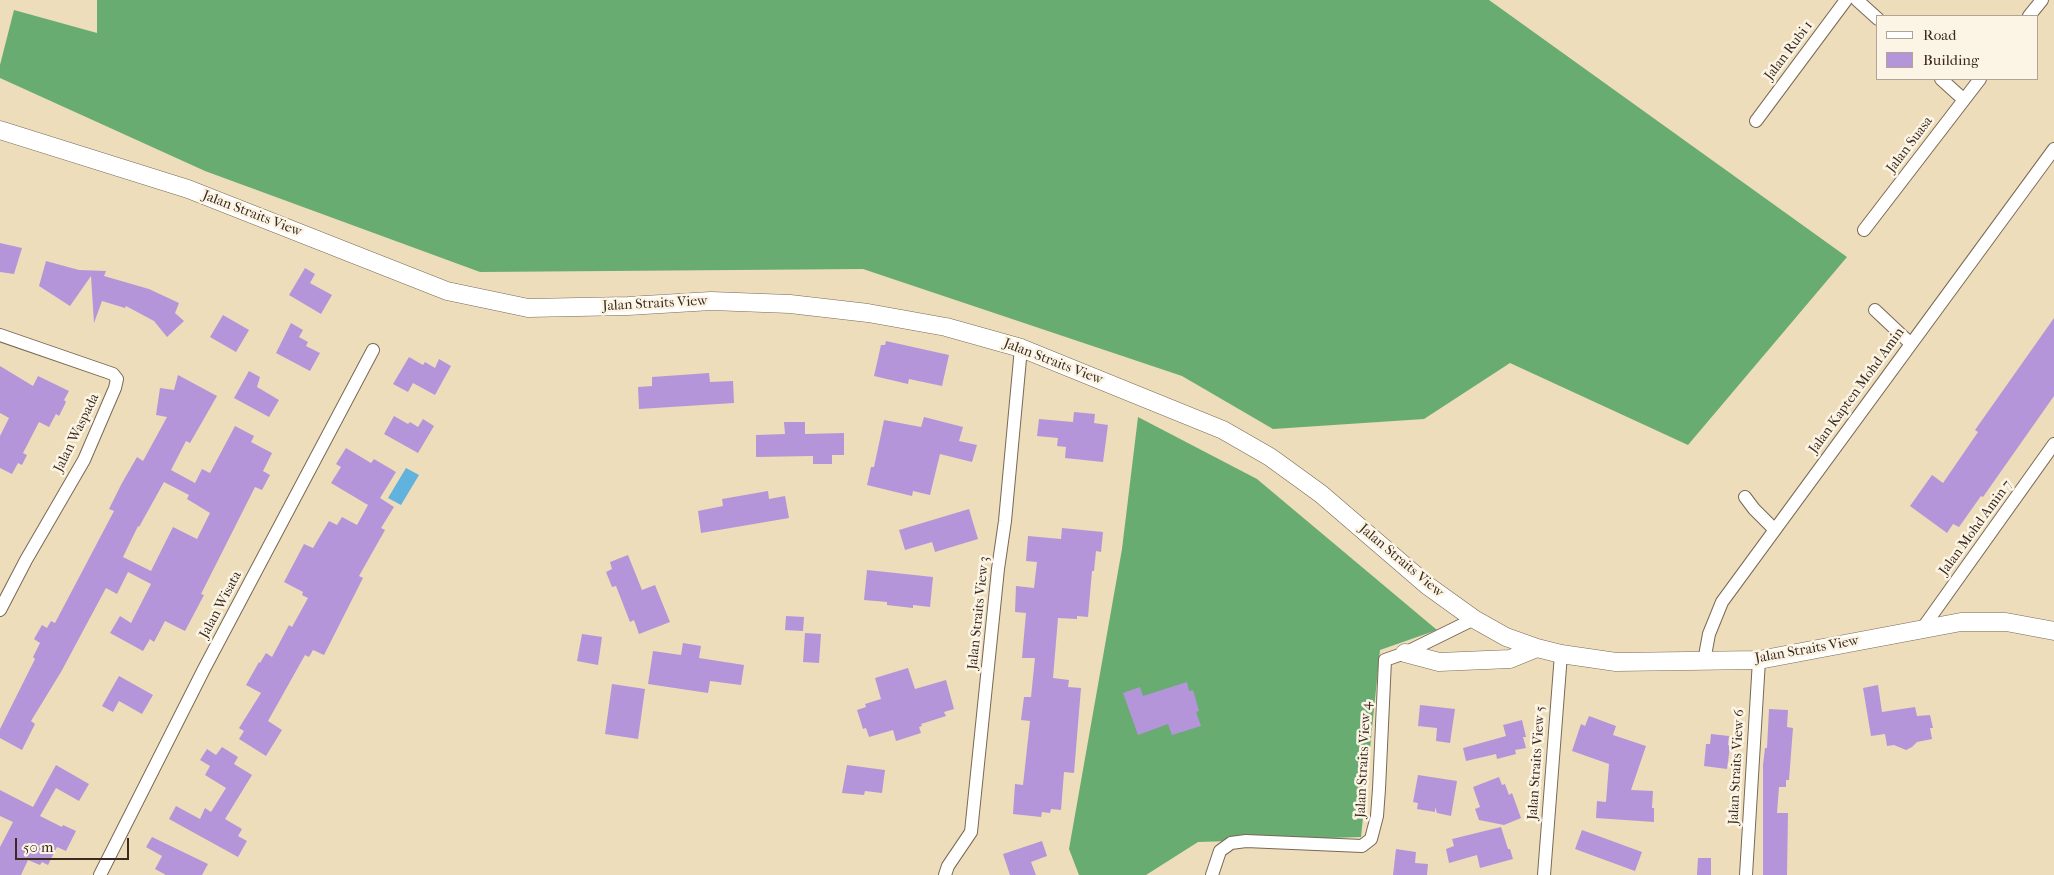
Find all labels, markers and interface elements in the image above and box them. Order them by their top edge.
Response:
legend [1876,15,2039,80]
street label: Jalan Rubi 1 [1761,18,1817,84]
text: Road [1923,26,1956,44]
text: Building [1923,51,1979,69]
street label: Jalan Suasa [1883,114,1937,176]
street label: Jalan Straits View [200,187,304,241]
street label: Jalan Straits View [602,293,708,315]
street label: Jalan Kapten Mohd Amin [1806,325,1908,457]
street label: Jalan Straits View [1001,335,1105,389]
street label: Jalan Waspada [51,391,103,475]
street label: Jalan Mohd Amin 7 [1936,477,2016,579]
street label: Jalan Straits View [1355,521,1447,601]
street label: Jalan Straits View 3 [965,555,993,671]
street label: Jalan Wisata [196,568,246,642]
street label: Jalan Straits View [1754,633,1860,667]
street label: Jalan Straits View 4 [1353,701,1375,819]
street label: Jalan Straits View 5 [1525,705,1549,821]
street label: Jalan Straits View 6 [1726,709,1748,825]
scale bar [18,828,131,860]
text: 50 m [23,838,53,856]

